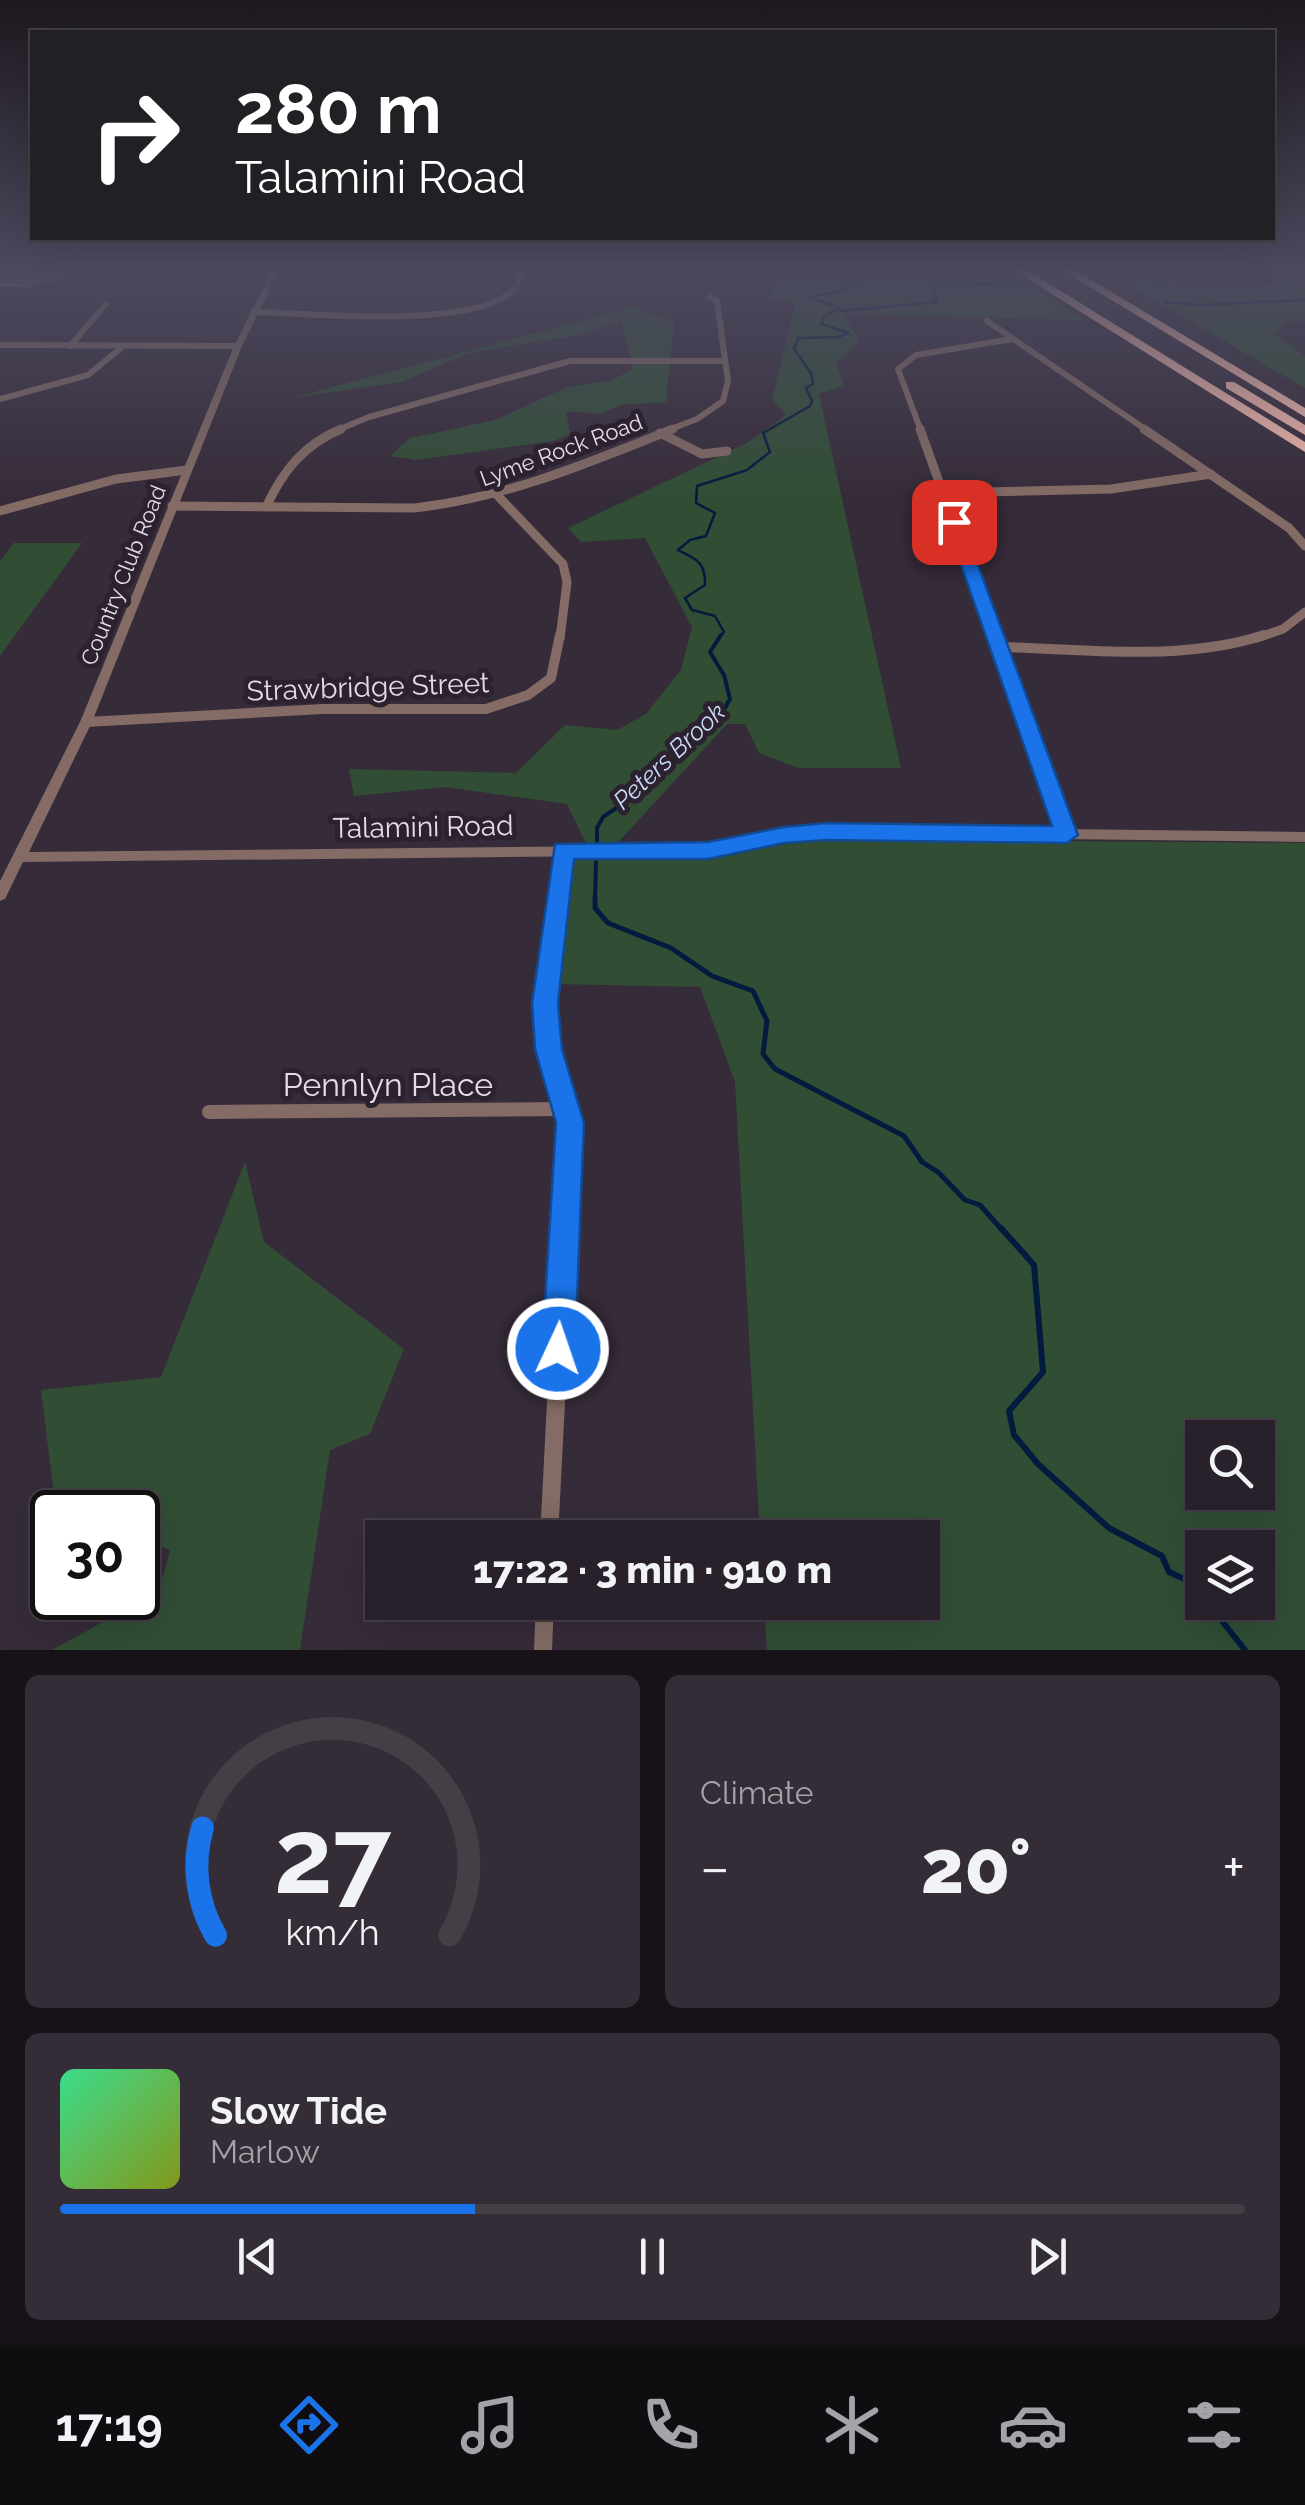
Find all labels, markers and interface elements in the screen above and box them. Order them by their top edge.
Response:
text: 280 m [235,67,442,149]
icon: right [70,70,200,200]
text: Talamini Road [235,151,526,204]
street label: Lyme Rock Road [476,409,646,491]
pin [912,480,997,565]
street label: Country Club Road [75,481,171,669]
icon: arrive [927,495,982,550]
street label: Strawbridge Street [246,666,490,708]
water label: Peters Brook [607,697,731,815]
street label: Talamini Road [332,809,514,845]
street label: Pennlyn Place [283,1066,493,1103]
position arrow [506,1297,610,1401]
map controls [1185,1420,1275,1620]
button: search [1185,1420,1275,1510]
speed limit sign: 30 [30,1490,160,1620]
button: layers [1185,1530,1275,1620]
text: 17:22 · 3 min · 910 m [473,1547,832,1592]
text: Climate [700,1774,814,1811]
text: 27 [274,1795,392,1917]
text: 20° [921,1822,1031,1911]
text: − [700,1835,730,1900]
text: + [1222,1835,1245,1900]
text: km/h [285,1911,380,1953]
text: Slow Tide [210,2088,387,2133]
text: Marlow [210,2133,320,2170]
icon: previous [230,2229,285,2284]
icon: pause [625,2229,680,2284]
icon: next [1020,2229,1075,2284]
icon: directions [274,2390,344,2460]
icon: music [455,2390,525,2460]
icon: phone [636,2390,706,2460]
icon: climate [817,2390,887,2460]
icon: car [998,2390,1068,2460]
icon: filters [1179,2390,1249,2460]
text: 17:19 [56,2399,163,2452]

